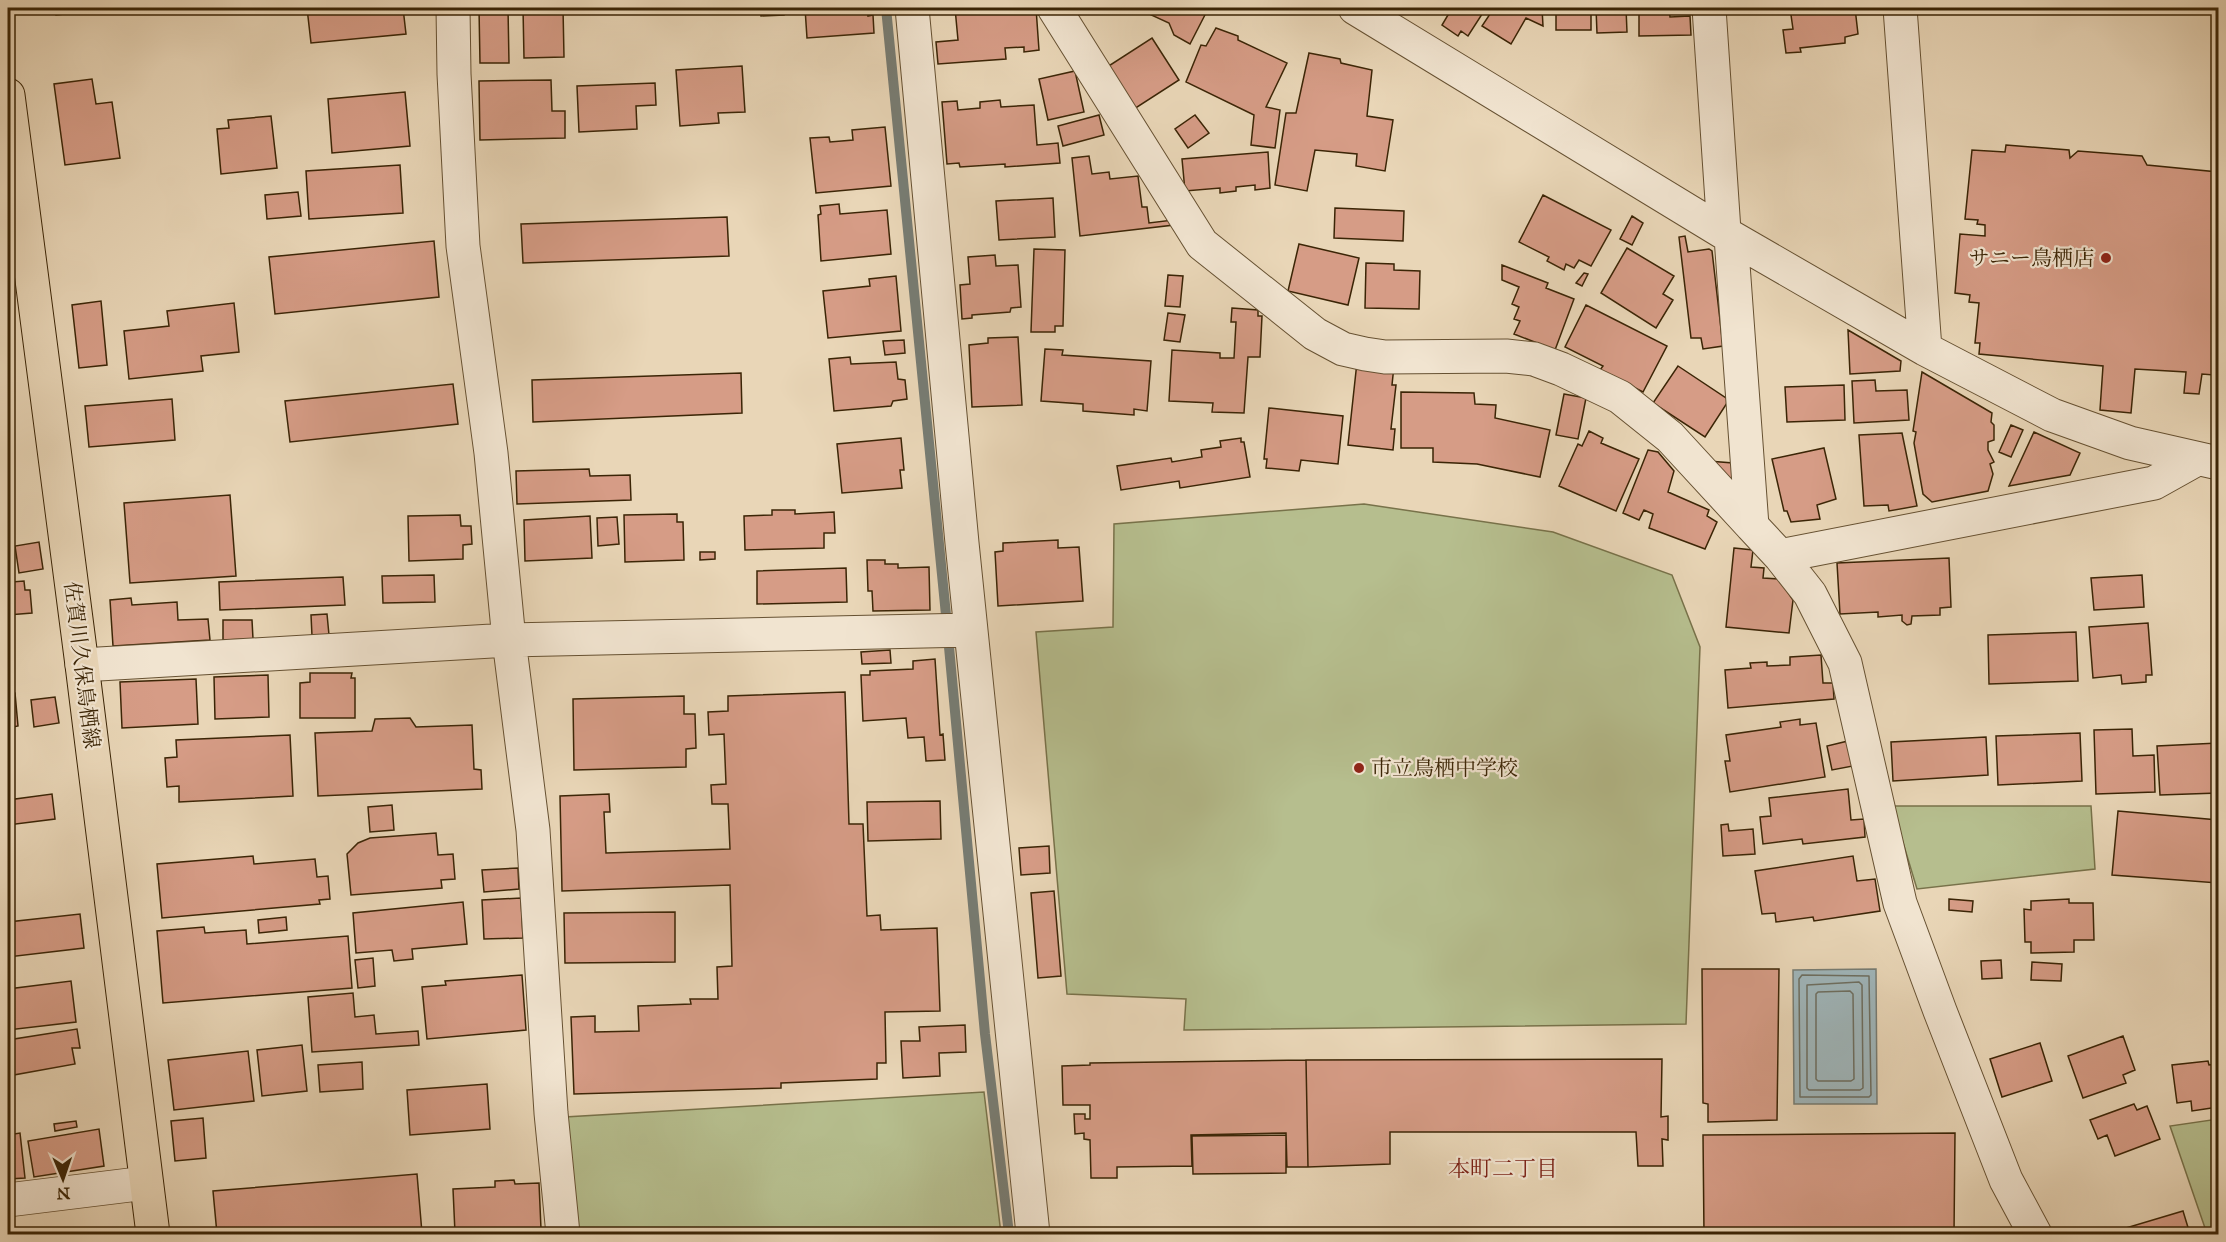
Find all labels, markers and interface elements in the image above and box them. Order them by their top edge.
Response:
place label: サニー鳥栖店 [1969,245,2094,271]
marker: サニー鳥栖店 [2099,251,2113,265]
street label: 佐賀川久保鳥栖線 [59,580,105,750]
place label: 市立鳥栖中学校 [1371,755,1518,781]
marker: 市立鳥栖中学校 [1352,761,1366,775]
north arrow [33,1149,93,1209]
district label: 本町二丁目 [1448,1155,1558,1182]
text: N [56,1184,71,1203]

